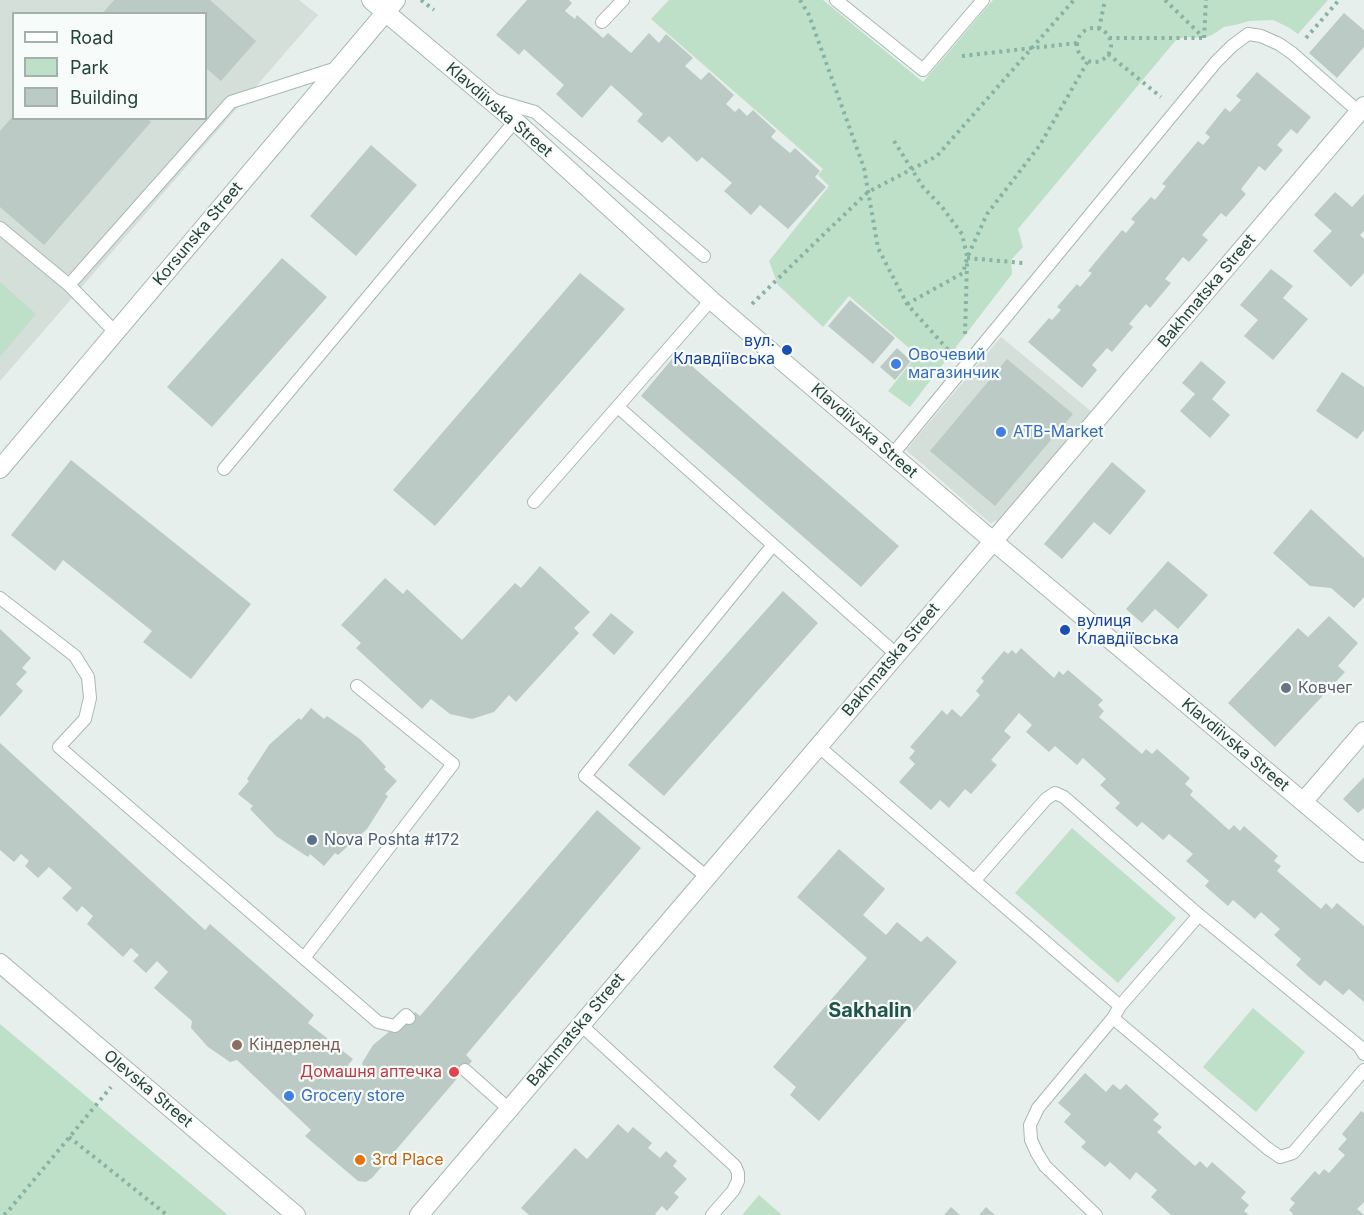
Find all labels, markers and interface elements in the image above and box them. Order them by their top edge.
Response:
legend [12,12,207,120]
text: Road [70,27,113,48]
text: Park [70,57,109,78]
street label: Klavdiivska Street [442,59,556,161]
text: Building [70,87,138,108]
street label: Korsunska Street [149,178,247,290]
street label: Bakhmatska Street [1154,231,1260,351]
place label: вул. Клавдіївська [673,331,775,369]
marker: вул. Клавдіївська [780,343,794,357]
place label: Овочевий магазинчик [908,345,999,383]
marker: Овочевий магазинчик [889,357,903,371]
street label: Klavdiivska Street [807,380,921,482]
place label: ATB-Market [1013,422,1104,442]
marker: ATB-Market [994,425,1008,439]
street label: Bakhmatska Street [838,600,944,720]
place label: вулиця Клавдіївська [1077,611,1179,649]
marker: вулиця Клавдіївська [1058,623,1072,637]
place label: Ковчег [1298,678,1352,698]
marker: Ковчег [1279,681,1293,695]
street label: Klavdiivska Street [1177,694,1293,796]
place label: Nova Poshta #172 [324,830,460,850]
marker: Nova Poshta #172 [305,833,319,847]
street label: Bakhmatska Street [523,970,629,1090]
district label: Sakhalin [828,999,912,1023]
place label: Кіндерленд [249,1035,341,1055]
marker: Кіндерленд [230,1038,244,1052]
street label: Olevska Street [100,1046,196,1132]
place label: Домашня аптечка [300,1062,442,1082]
marker: Домашня аптечка [447,1065,461,1079]
place label: Grocery store [301,1086,405,1106]
marker: Grocery store [282,1089,296,1103]
place label: 3rd Place [372,1150,443,1170]
marker: 3rd Place [353,1153,367,1167]

